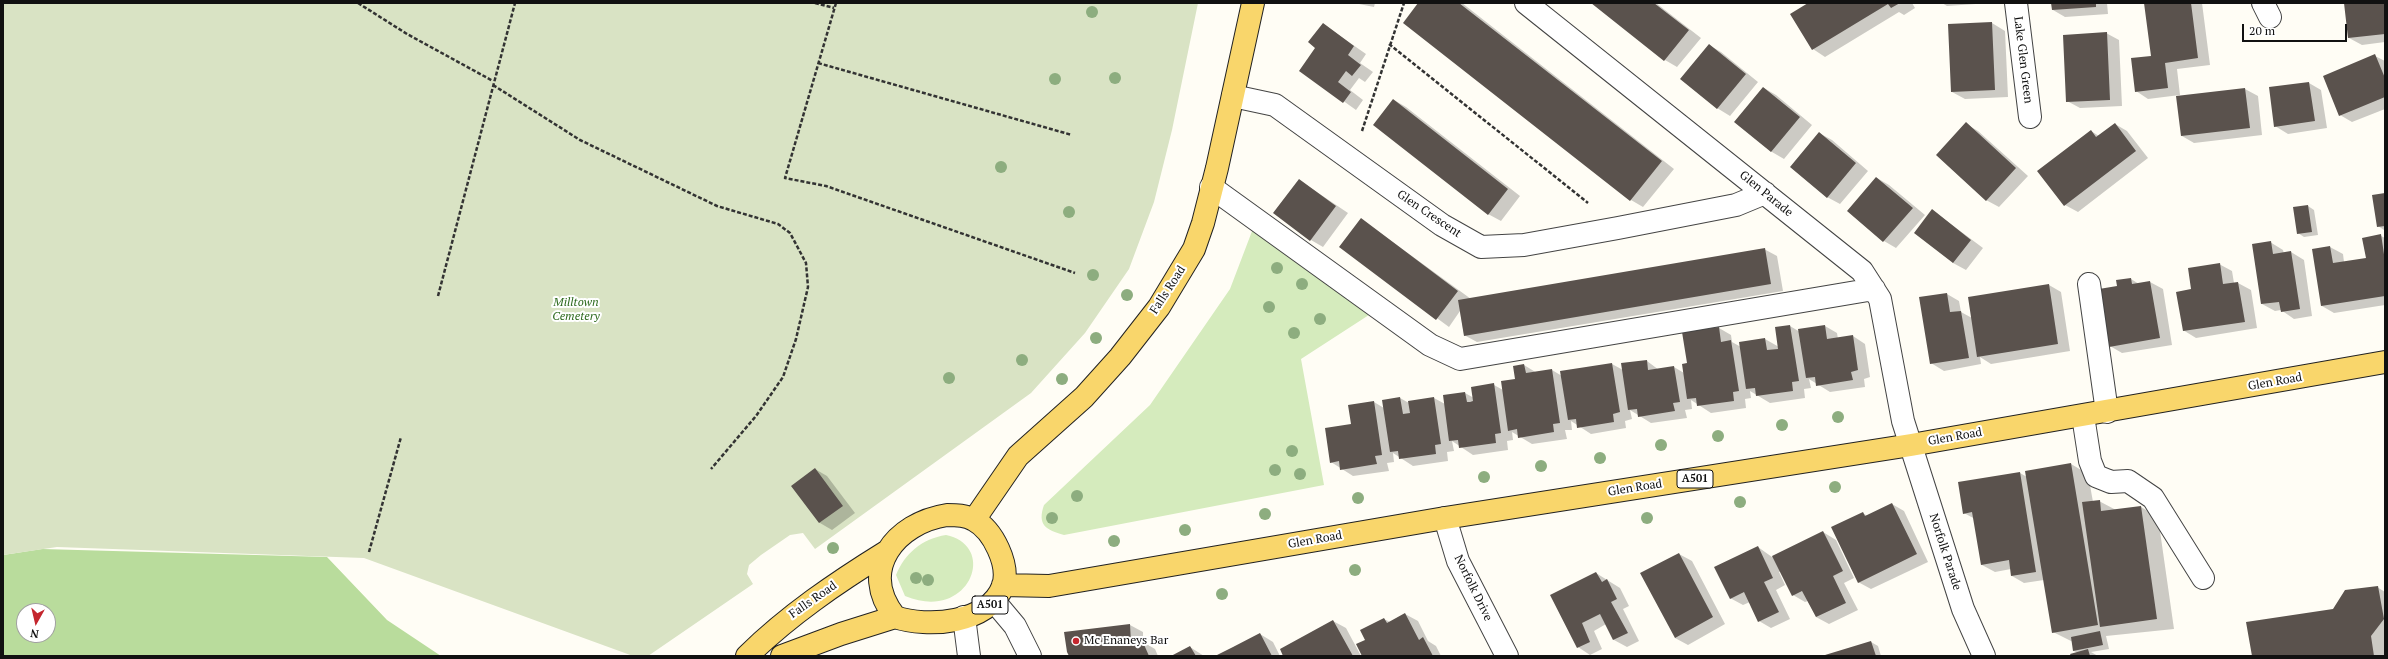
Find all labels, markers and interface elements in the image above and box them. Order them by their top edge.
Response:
street label: Lake Glen Green [2011,16,2035,104]
scale bar [2244,16,2349,42]
text: 20 m [2249,23,2275,38]
street label: Glen Parade [1736,168,1796,220]
street label: Glen Crescent [1394,187,1464,241]
street label: Falls Road [1147,263,1189,317]
park label: Milltown Cemetery [552,296,600,324]
street label: Glen Road [2247,370,2303,394]
street label: Glen Road [1927,425,1983,449]
road number: A501 [1677,470,1713,488]
street label: Glen Road [1607,477,1663,499]
street label: Norfolk Parade [1926,512,1964,592]
street label: Glen Road [1287,528,1343,552]
street label: Norfolk Drive [1451,553,1495,623]
street label: Falls Road [786,578,840,622]
road number: A501 [972,596,1008,614]
north arrow [16,603,56,643]
text: N [29,626,40,641]
place label: Mc Enaneys Bar [1084,634,1168,648]
marker: Mc Enaneys Bar [1071,636,1081,646]

